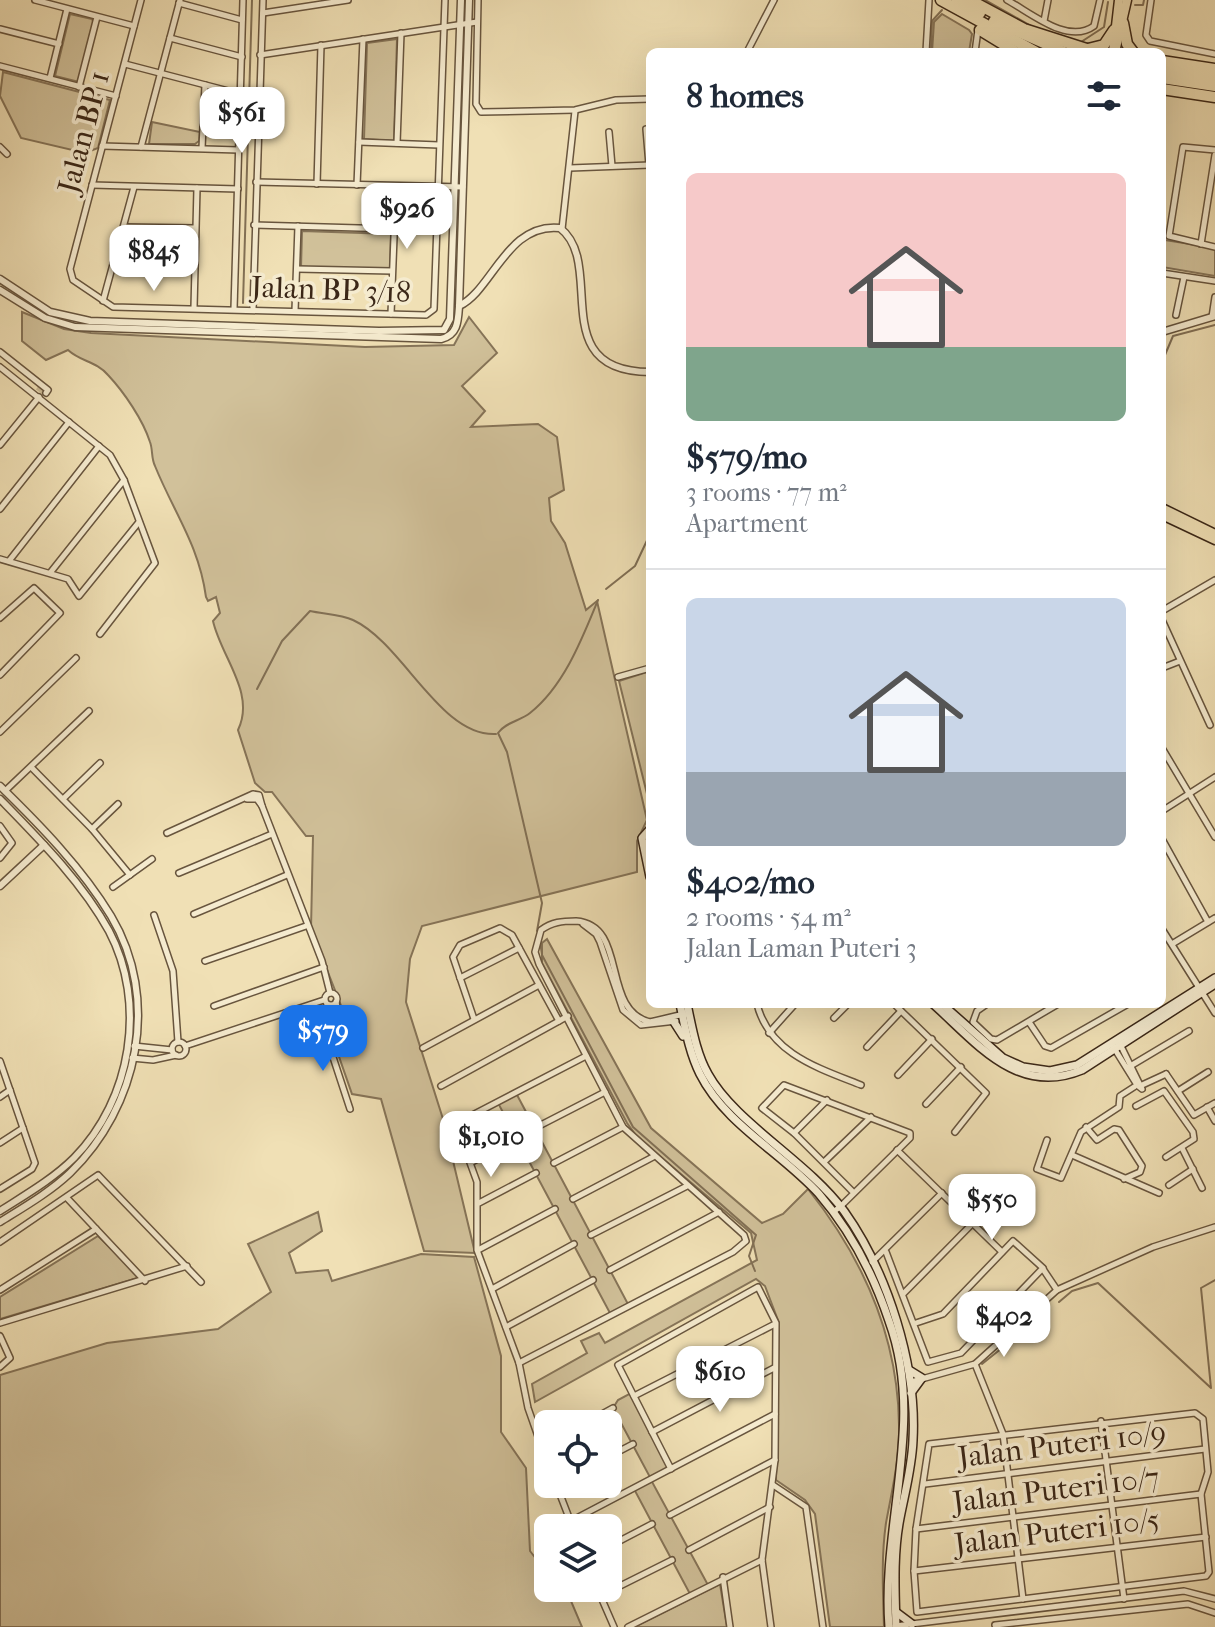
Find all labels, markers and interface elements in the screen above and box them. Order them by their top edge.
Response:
street label: Jalan BP 1 [50,67,117,199]
icon: filters [1082,74,1126,118]
text: 8 homes [686,76,804,116]
pin: $561 [195,87,289,155]
text: $561 [218,97,266,128]
pin: $926 [360,183,454,251]
text: $926 [379,193,435,224]
pin: $845 [107,225,201,293]
icon: home [834,225,978,369]
text: $845 [127,235,181,266]
street label: Jalan BP 3/18 [249,270,411,310]
text: $579/mo [686,437,807,477]
text: 3 rooms · 77 m² [686,477,847,508]
text: Apartment [686,508,808,539]
icon: home [834,650,978,794]
text: $402/mo [686,862,815,902]
text: 2 rooms · 54 m² [686,902,851,933]
text: Jalan Laman Puteri 3 [686,933,917,964]
pin: $579 [276,1005,370,1073]
text: $579 [297,1015,349,1046]
pin: $1,010 [426,1111,556,1179]
text: $1,010 [458,1121,524,1152]
pin: $550 [945,1174,1039,1242]
text: $550 [967,1184,1017,1215]
pin: $402 [957,1291,1051,1359]
text: $402 [975,1301,1033,1332]
pin: $610 [673,1346,767,1414]
text: $610 [694,1356,746,1387]
map controls [534,1410,622,1602]
button: locate [534,1410,622,1498]
street label: Jalan Puteri 10/9 [954,1415,1168,1475]
street label: Jalan Puteri 10/7 [949,1460,1161,1520]
street label: Jalan Puteri 10/5 [950,1502,1162,1562]
button: layers [534,1514,622,1602]

